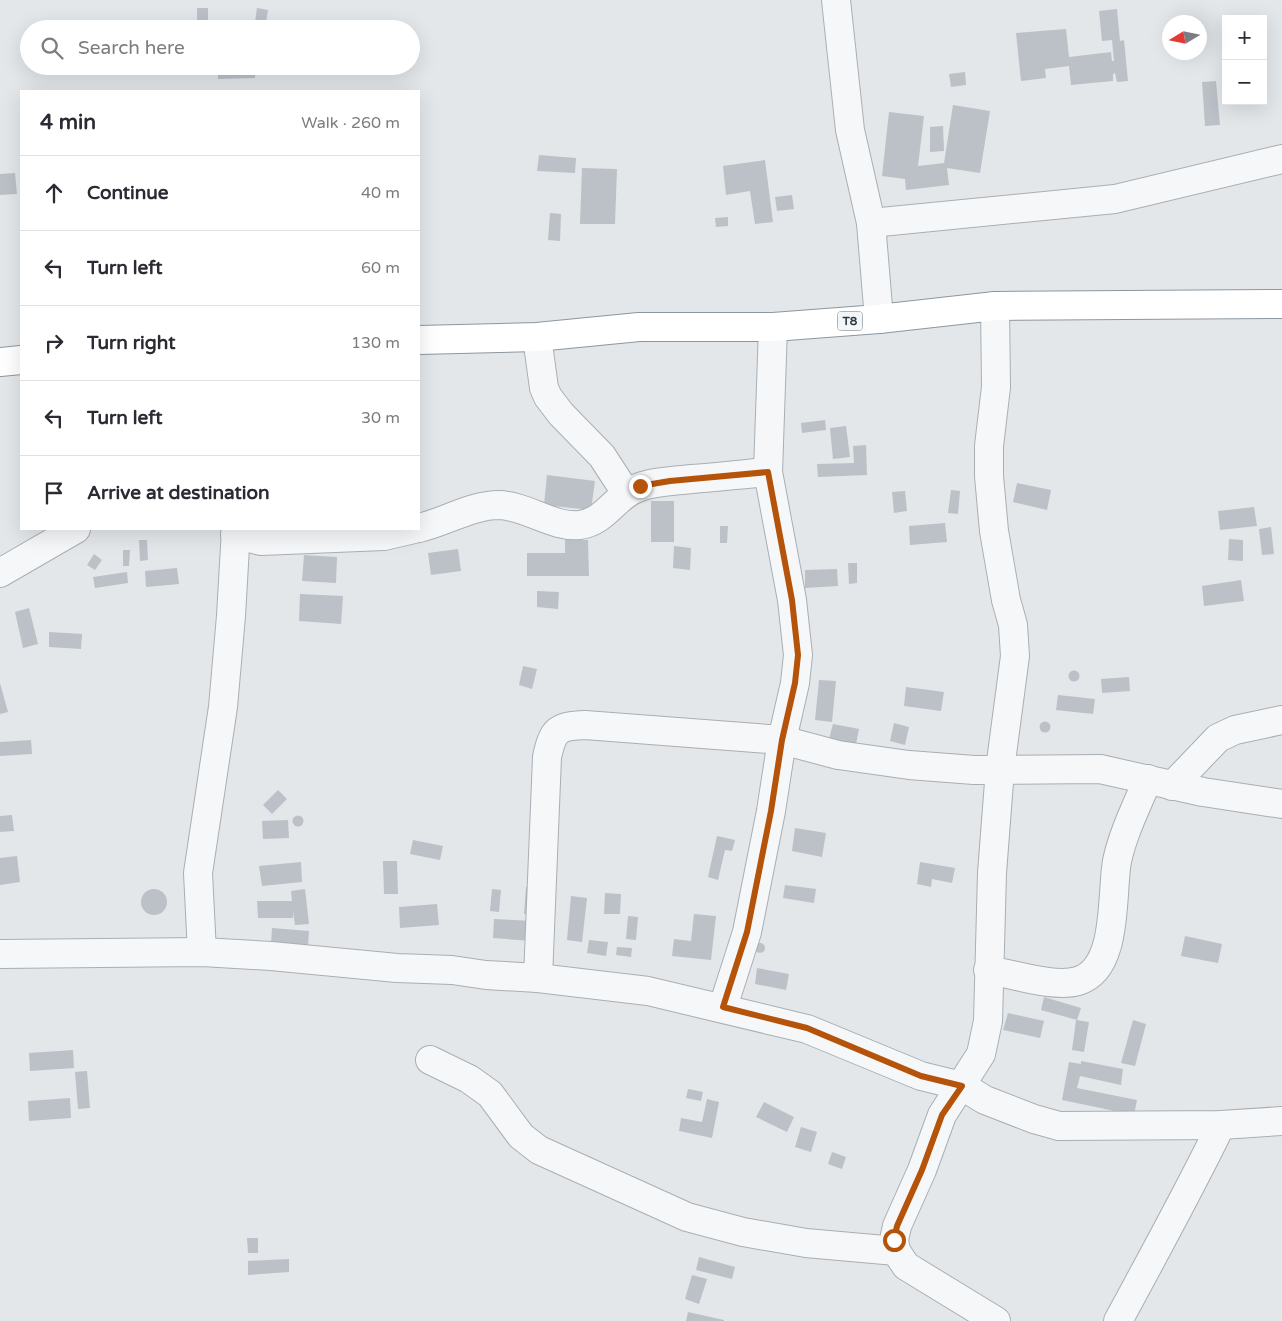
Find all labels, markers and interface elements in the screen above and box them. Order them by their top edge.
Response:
north arrow [1162,15,1207,60]
map controls [1222,15,1267,105]
button: + [1222,15,1267,60]
search box [20,20,420,75]
icon: search [38,34,66,62]
text: Search here [78,37,185,59]
button: − [1222,60,1267,105]
text: 4 min [40,110,96,135]
text: Walk · 260 m [301,113,400,133]
icon: ahead [40,179,68,207]
text: Continue [87,182,169,204]
text: 40 m [361,183,400,203]
icon: left [40,254,68,282]
text: Turn left [87,257,163,279]
text: 60 m [361,258,400,278]
road number: T8 [838,312,862,331]
icon: right [40,329,68,357]
text: Turn right [87,332,175,354]
text: 130 m [351,333,400,353]
icon: left [40,404,68,432]
text: Turn left [87,407,163,429]
text: 30 m [361,408,400,428]
route end [629,475,652,498]
icon: arrive [40,479,68,507]
text: Arrive at destination [87,482,270,504]
route start [883,1229,906,1252]

